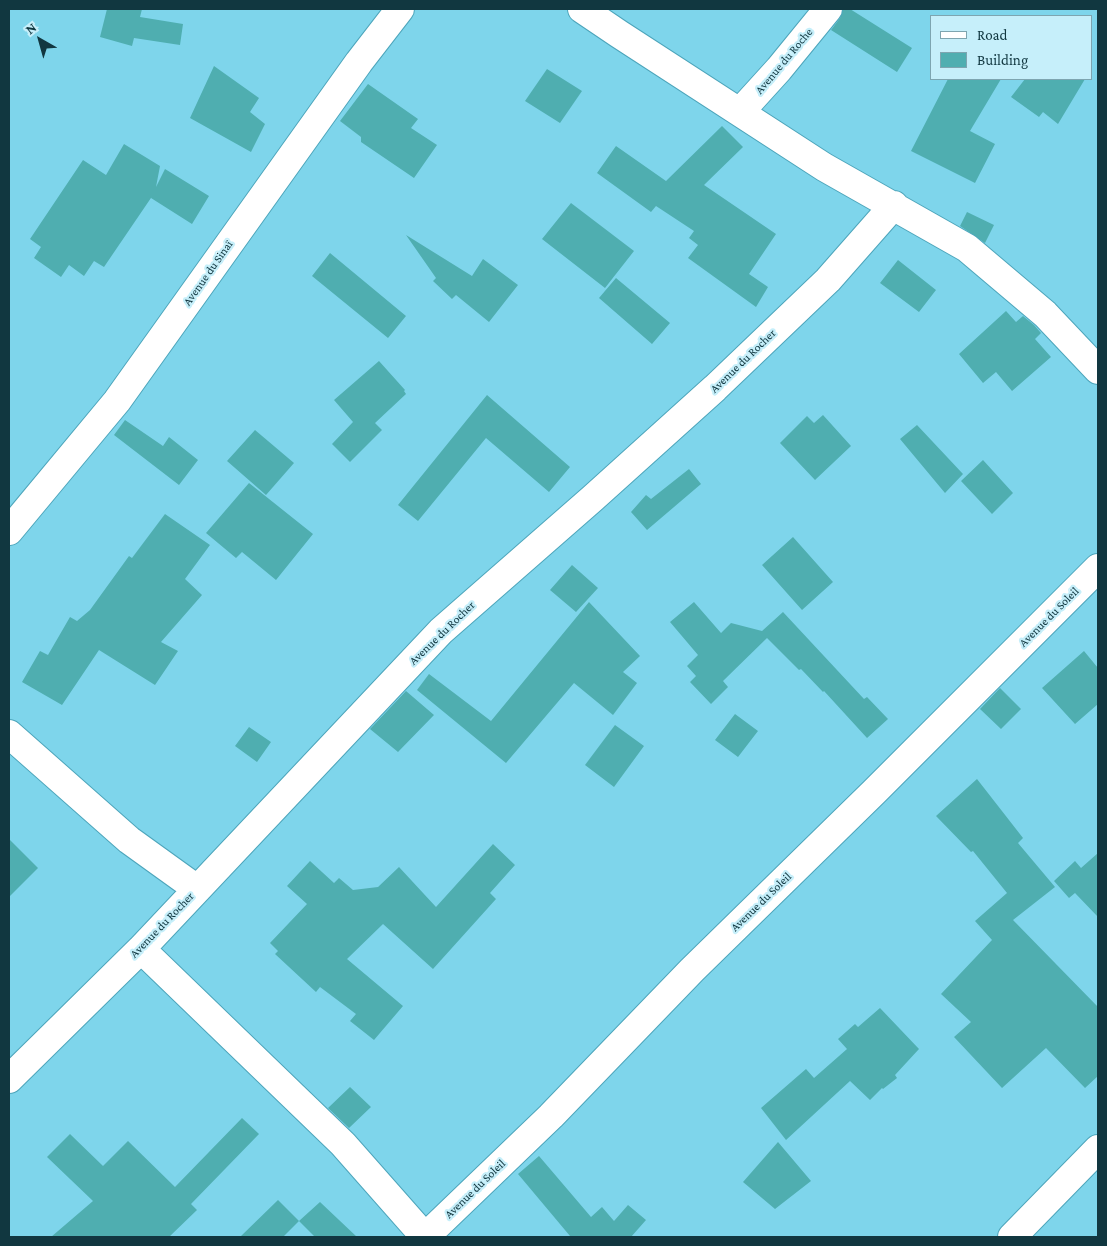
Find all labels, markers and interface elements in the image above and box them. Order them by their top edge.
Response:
north arrow [15,15,65,65]
legend [930,15,1092,80]
text: N [22,19,39,37]
street label: Avenue du Roche [752,25,816,97]
text: Road [977,27,1007,43]
text: Building [977,52,1028,68]
street label: Avenue du Sinaï [180,238,236,308]
street label: Avenue du Rocher [707,326,779,396]
street label: Avenue du Soleil [1016,584,1082,650]
street label: Avenue du Rocher [406,598,478,668]
street label: Avenue du Soleil [728,869,794,935]
street label: Avenue du Rocher [127,889,197,961]
street label: Avenue du Soleil [442,1156,508,1222]

